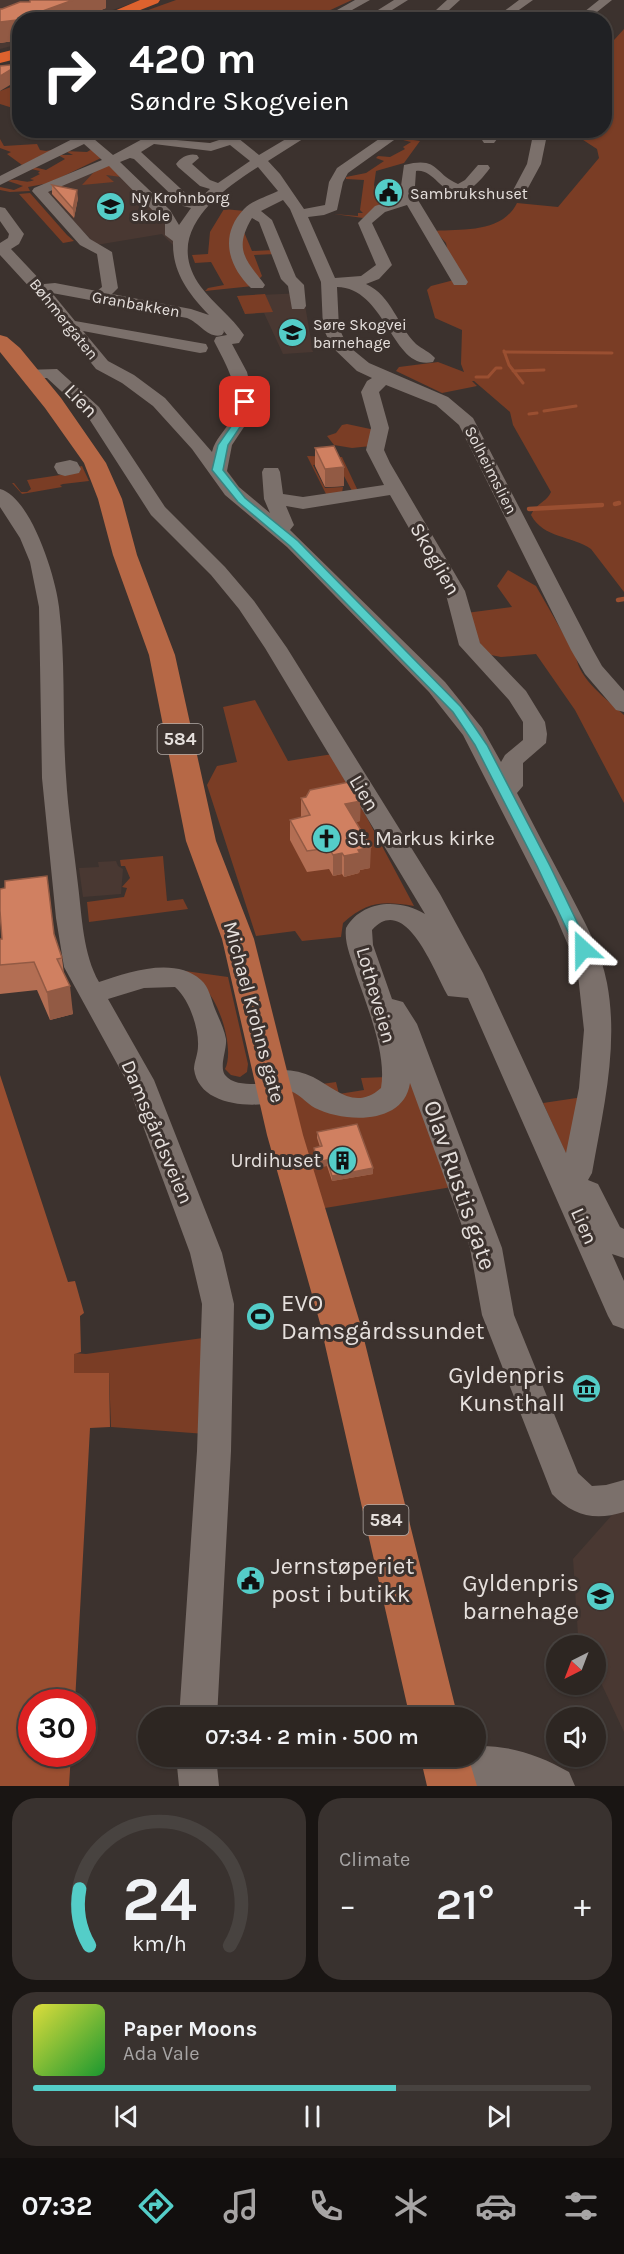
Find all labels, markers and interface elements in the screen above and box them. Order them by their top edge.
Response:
text: 420 m [129,34,256,84]
icon: right [30,36,108,114]
text: Søndre Skogveien [129,85,350,117]
public building icon: Sambrukshuset [373,177,405,209]
place label: Sambrukshuset [410,184,528,203]
place label: Ny Krohnborg skole [131,188,230,225]
school or university icon: Ny Krohnborg skole [94,190,126,222]
street label: Bøhmergaten [26,275,102,363]
street label: Granbakken [91,287,181,321]
place label: Søre Skogvei barnehage [313,315,407,352]
school or university icon: Søre Skogvei barnehage [276,317,308,349]
pin [219,376,270,427]
street label: Lien [60,379,102,423]
icon: arrive [228,385,261,418]
street label: Solheimslien [461,423,521,517]
street label: Skoglien [405,519,465,599]
road number: 584 [158,724,202,754]
street label: Lien [344,771,384,815]
church icon: St. Markus kirke [310,822,342,854]
place label: St. Markus kirke [347,827,495,850]
position arrow [551,917,615,981]
street label: Michael Krohns gate [219,919,289,1105]
street label: Lotheveien [351,944,401,1046]
street label: Damsgårdsveien [116,1057,198,1207]
street label: Olav Rustis gate [418,1096,502,1274]
building icon: Urdihuset [326,1144,358,1176]
place label: Urdihuset [230,1149,321,1172]
street label: Lien [566,1204,602,1248]
place label: EVO Damsgårdssundet [281,1289,485,1345]
sports icon: EVO Damsgårdssundet [244,1301,276,1333]
place label: Gyldenpris Kunsthall [448,1361,565,1417]
museum icon: Gyldenpris Kunsthall [570,1373,602,1405]
road number: 584 [364,1505,408,1535]
place label: Jernstøperiet post i butikk [271,1552,414,1608]
public building icon: Jernstøperiet post i butikk [234,1564,266,1596]
place label: Gyldenpris barnehage [462,1569,579,1625]
school or university icon: Gyldenpris barnehage [584,1581,616,1613]
north arrow [546,1635,606,1695]
map controls [546,1635,606,1767]
speed limit sign: 30 [18,1689,96,1767]
button: sound [546,1707,606,1767]
text: 07:34 · 2 min · 500 m [205,1724,419,1750]
text: Climate [339,1848,410,1871]
text: 24 [122,1863,196,1936]
text: 21° [435,1878,495,1930]
text: − [339,1886,356,1924]
text: + [574,1886,591,1924]
text: km/h [132,1931,186,1956]
text: Paper Moons [123,2016,257,2042]
text: Ada Vale [123,2042,200,2065]
icon: previous [110,2100,143,2133]
icon: pause [296,2100,329,2133]
icon: next [482,2100,515,2133]
icon: directions [135,2185,177,2227]
icon: music [220,2185,262,2227]
icon: phone [305,2185,347,2227]
icon: climate [390,2185,432,2227]
icon: car [475,2185,517,2227]
icon: filters [560,2185,602,2227]
text: 07:32 [22,2190,92,2222]

